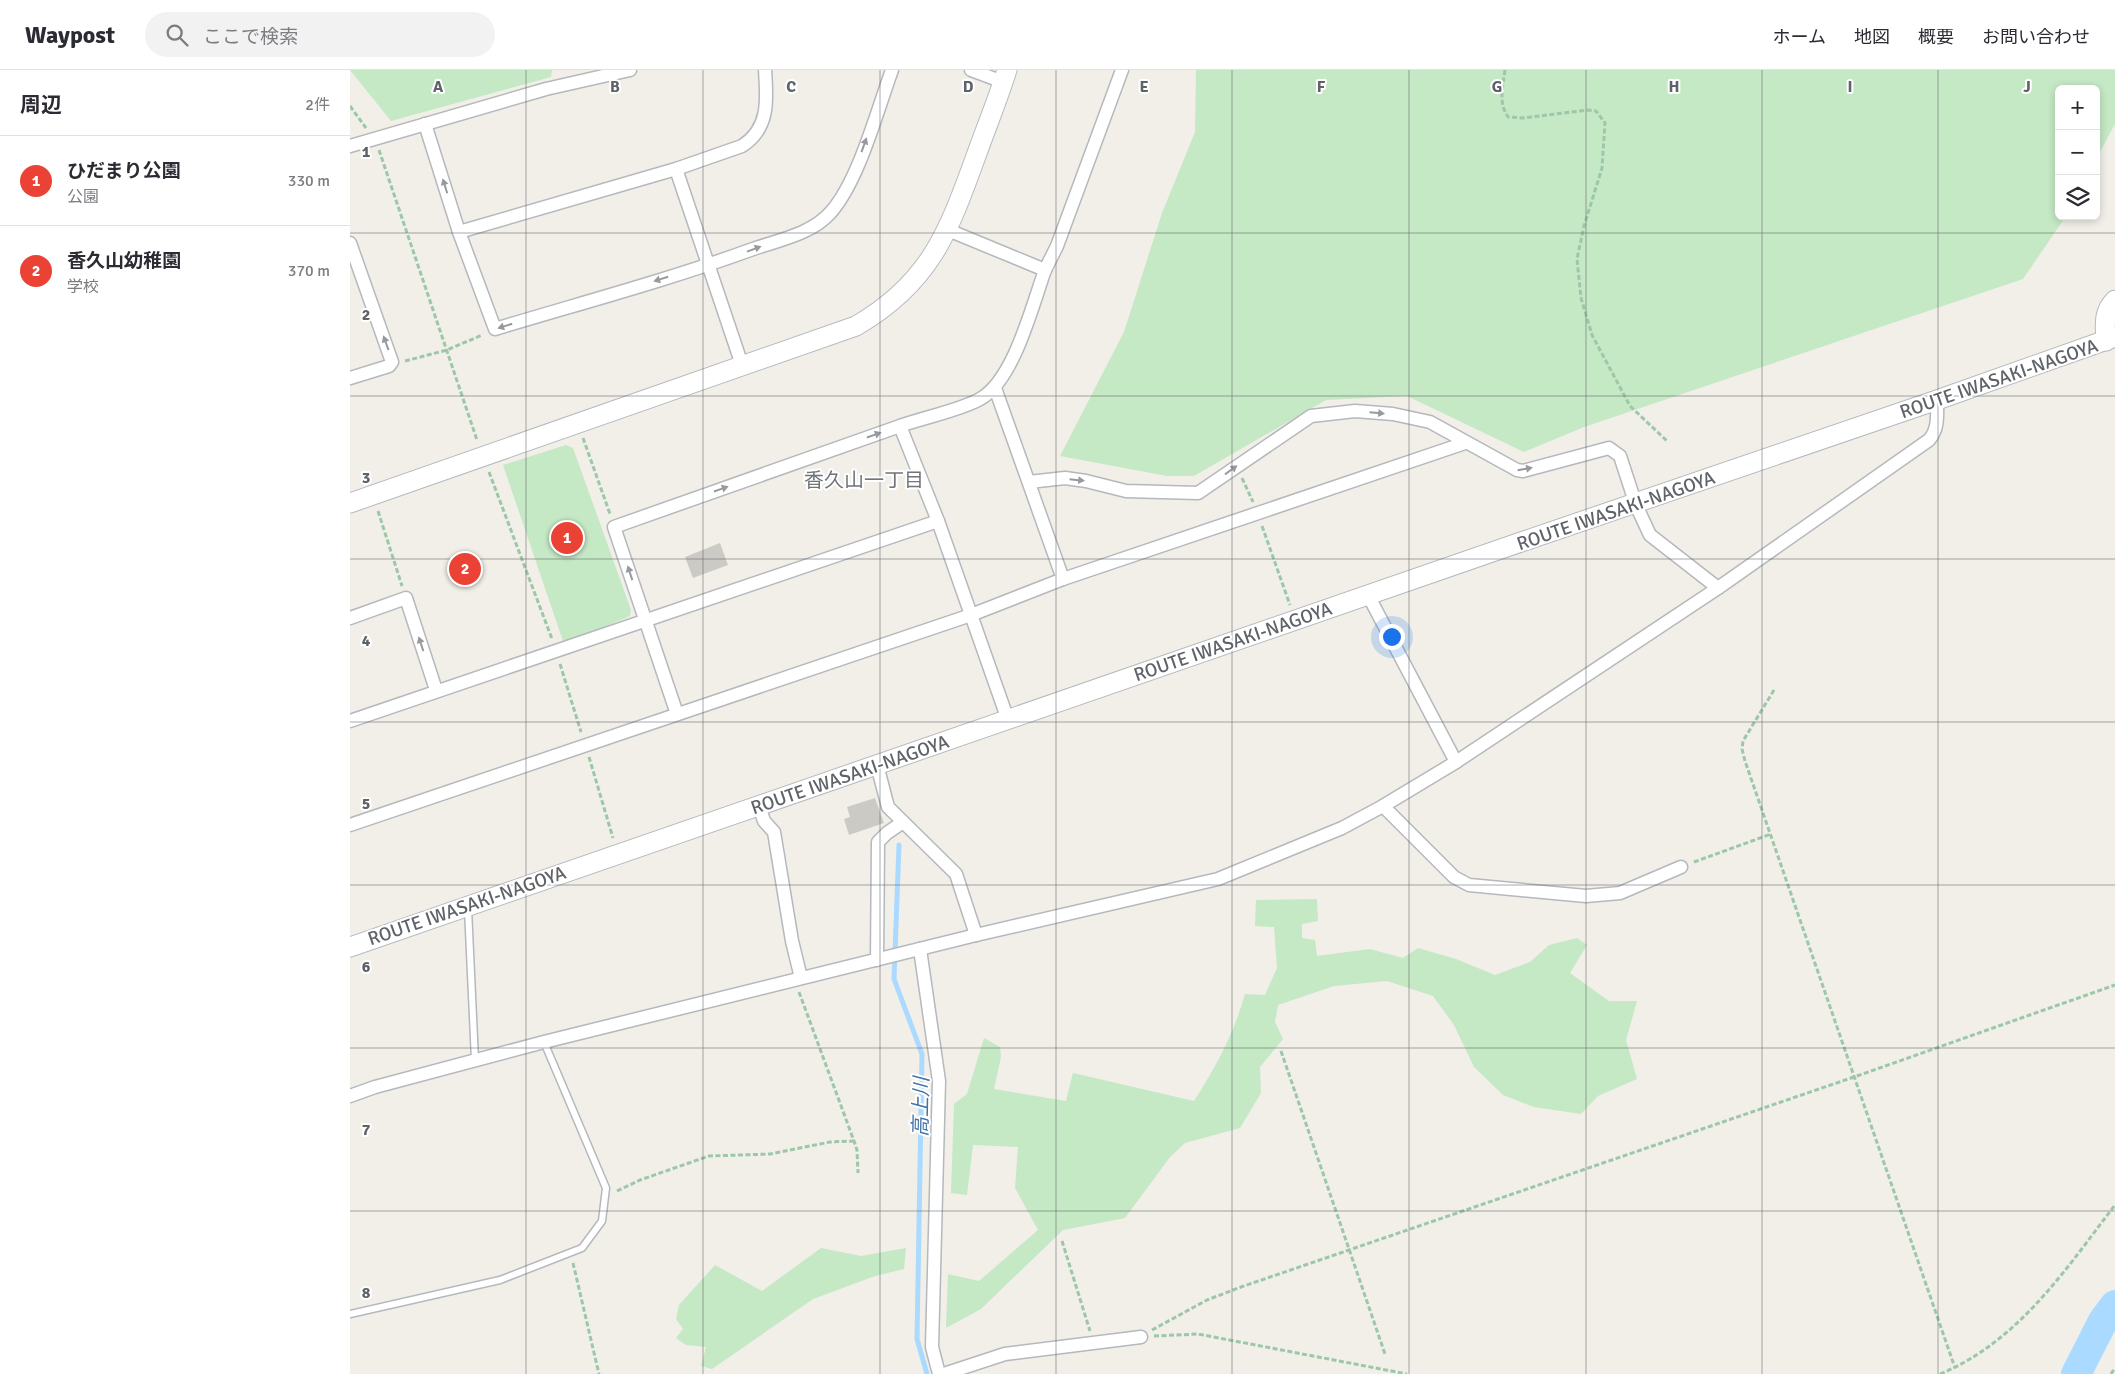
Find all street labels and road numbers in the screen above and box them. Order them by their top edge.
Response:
street label: ROUTE IWASAKI-NAGOYA [1897,334,2102,424]
street label: ROUTE IWASAKI-NAGOYA [1514,466,1719,556]
street label: ROUTE IWASAKI-NAGOYA [1131,597,1336,687]
street label: ROUTE IWASAKI-NAGOYA [748,730,953,820]
street label: ROUTE IWASAKI-NAGOYA [365,861,570,951]

